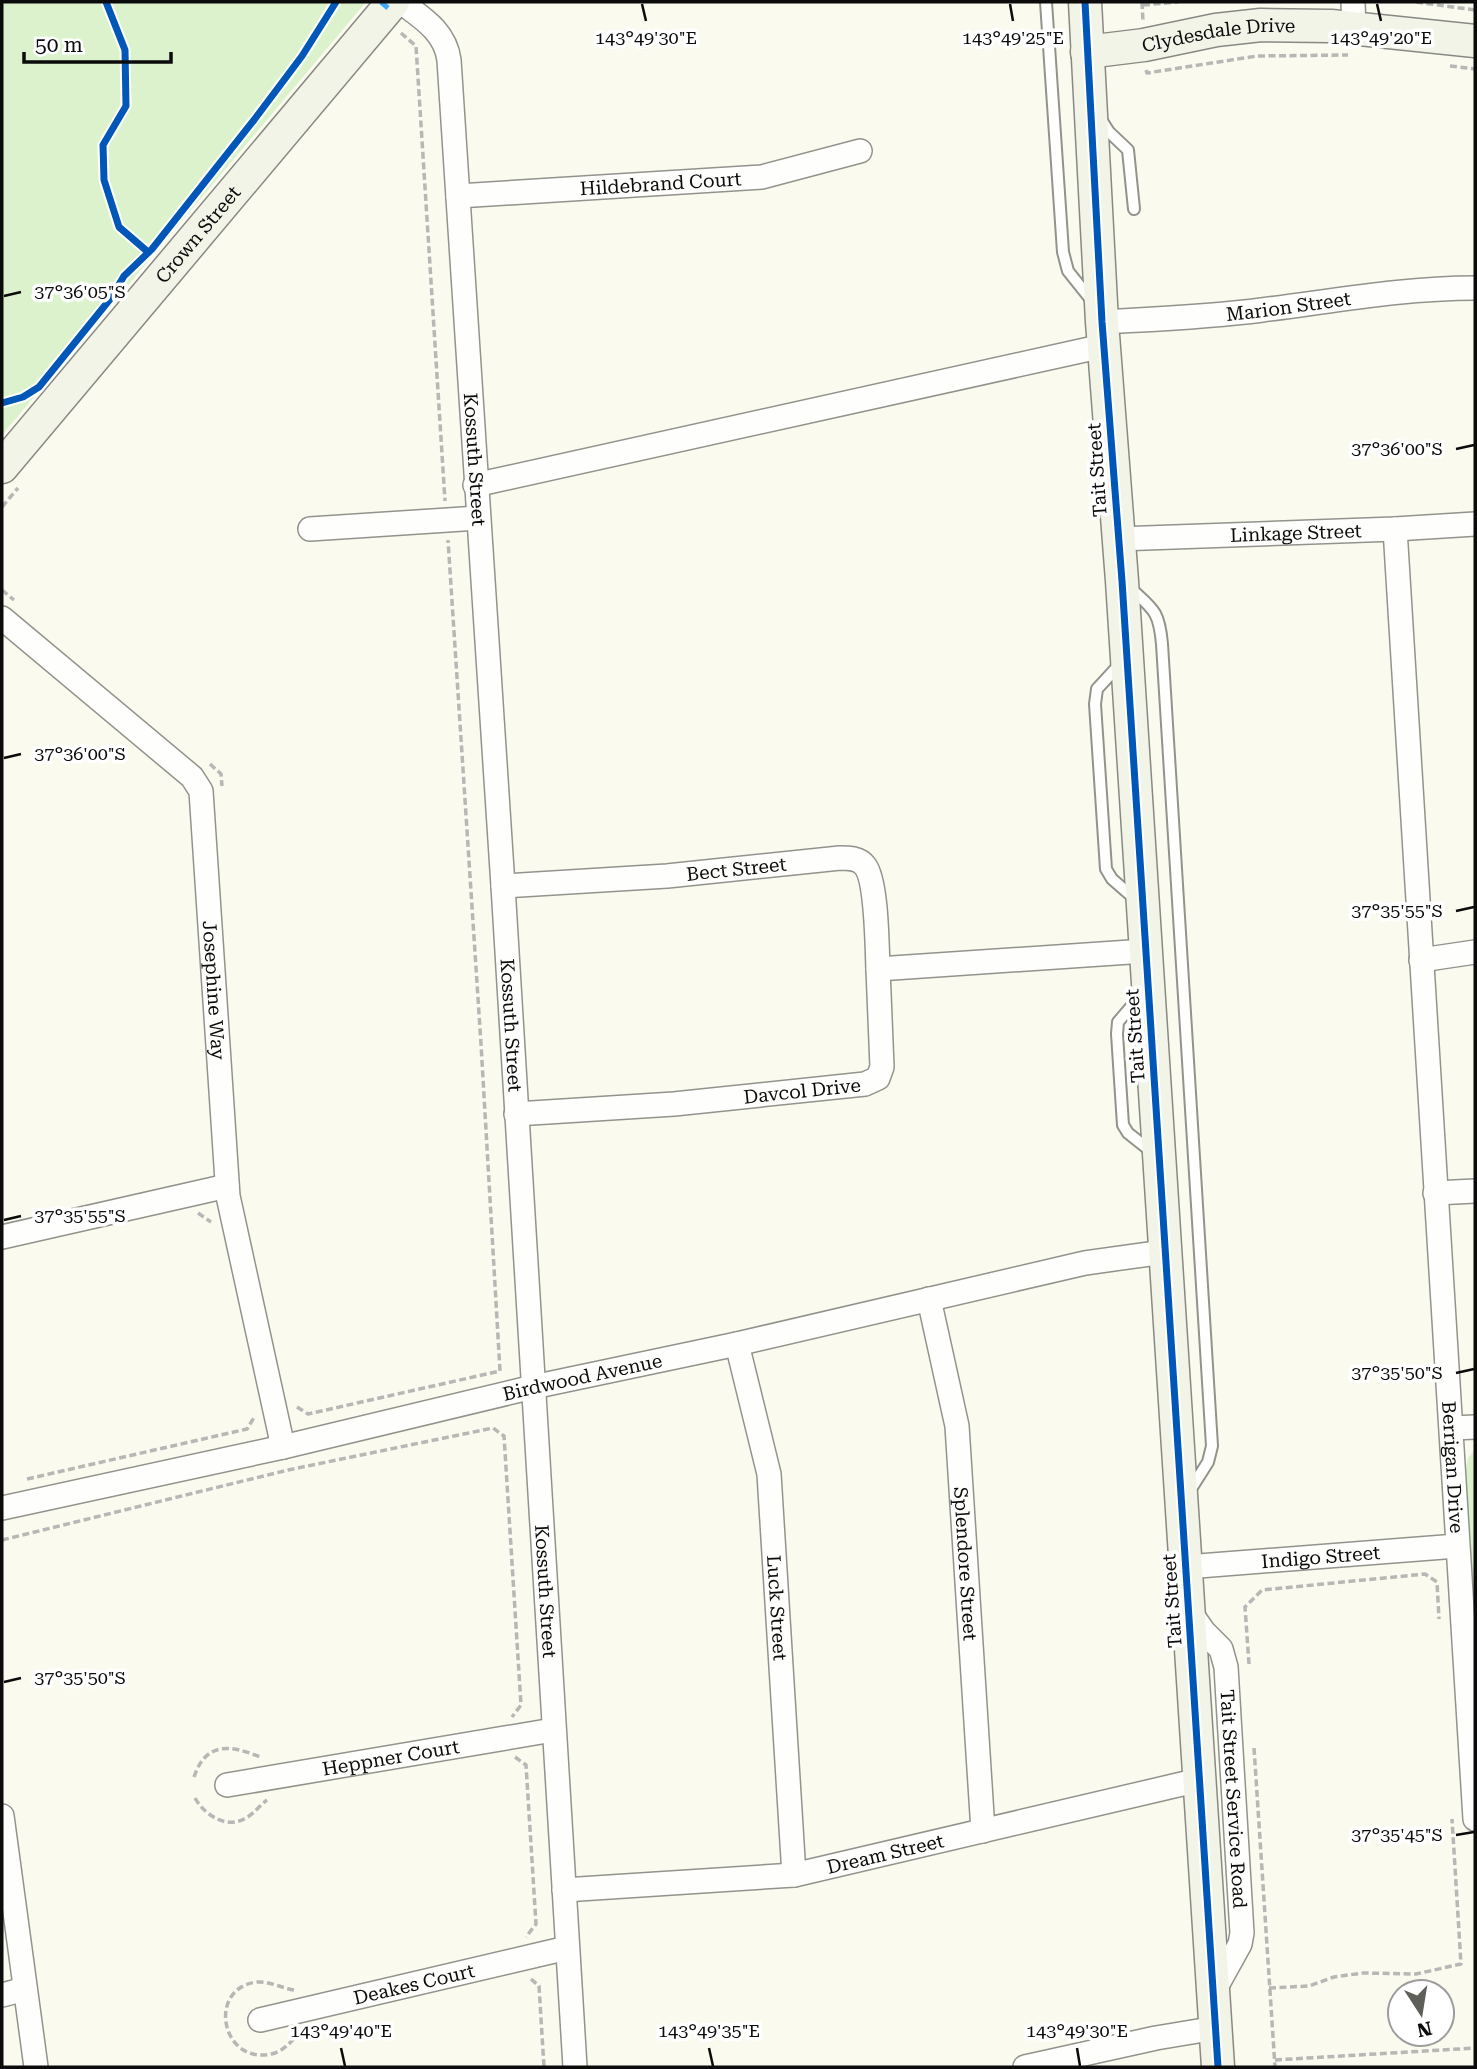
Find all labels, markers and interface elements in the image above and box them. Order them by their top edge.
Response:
street label: Clydesdale Drive [1140,13,1295,57]
scale bar [24,21,172,65]
text: 143°49'30"E [595,27,697,48]
text: 143°49'25"E [962,27,1064,48]
text: 143°49'20"E [1330,27,1432,48]
text: 50 m [35,33,83,57]
street label: Hildebrand Court [579,167,742,200]
street label: Crown Street [150,181,245,288]
text: 37°36'05"S [34,281,126,302]
street label: Marion Street [1225,287,1352,326]
street label: Kossuth Street [459,392,491,527]
street label: Tait Street [1082,422,1112,518]
text: 37°36'00"S [1351,438,1443,459]
street label: Linkage Street [1230,519,1362,546]
text: 37°36'00"S [34,743,126,764]
street label: Bect Street [685,852,787,885]
text: 37°35'55"S [1351,900,1443,921]
street label: Josephine Way [198,920,230,1061]
street label: Kossuth Street [496,958,527,1093]
street label: Tait Street [1120,988,1150,1084]
street label: Davcol Drive [742,1073,862,1108]
text: 37°35'55"S [34,1205,126,1226]
street label: Birdwood Avenue [500,1349,664,1405]
text: 37°35'50"S [1351,1362,1443,1383]
street label: Berrigan Drive [1438,1400,1469,1534]
street label: Splendore Street [949,1486,982,1641]
street label: Kossuth Street [530,1524,562,1659]
street label: Indigo Street [1260,1541,1381,1573]
street label: Tait Street [1157,1553,1187,1649]
street label: Luck Street [763,1554,792,1661]
text: 37°35'50"S [34,1667,126,1688]
street label: Tait Street Service Road [1216,1689,1252,1909]
street label: Heppner Court [320,1735,461,1780]
text: 37°35'45"S [1351,1824,1443,1845]
street label: Dream Street [824,1829,946,1879]
street label: Deakes Court [351,1959,477,2009]
north arrow [1386,1978,1456,2048]
text: N [1415,2016,1434,2042]
text: 143°49'40"E [290,2020,392,2041]
text: 143°49'35"E [658,2020,760,2041]
text: 143°49'30"E [1026,2020,1128,2041]

